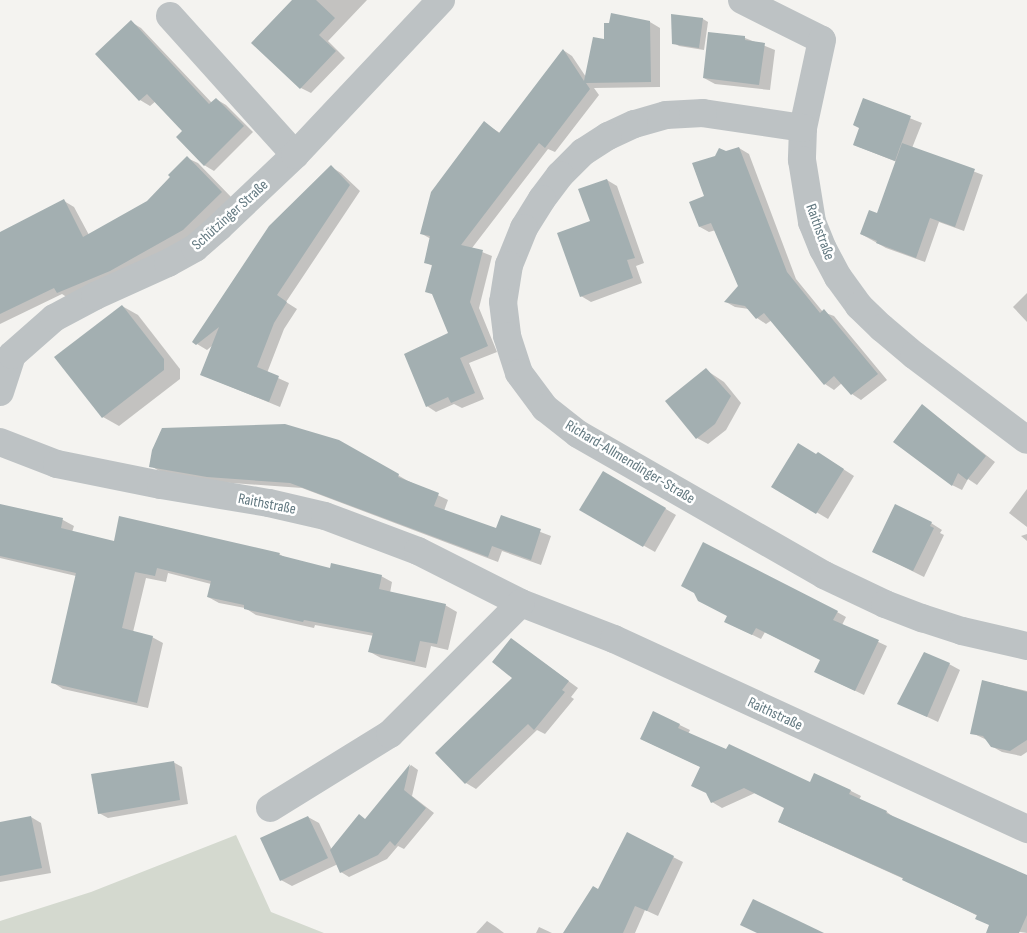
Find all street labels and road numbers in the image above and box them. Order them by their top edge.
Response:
street label: Schützinger Straße [188,176,272,254]
street label: Raithstraße [802,201,838,263]
street label: Richard-Allmendinger-Straße [562,416,698,508]
street label: Raithstraße [237,490,297,518]
street label: Raithstraße [745,693,805,735]

